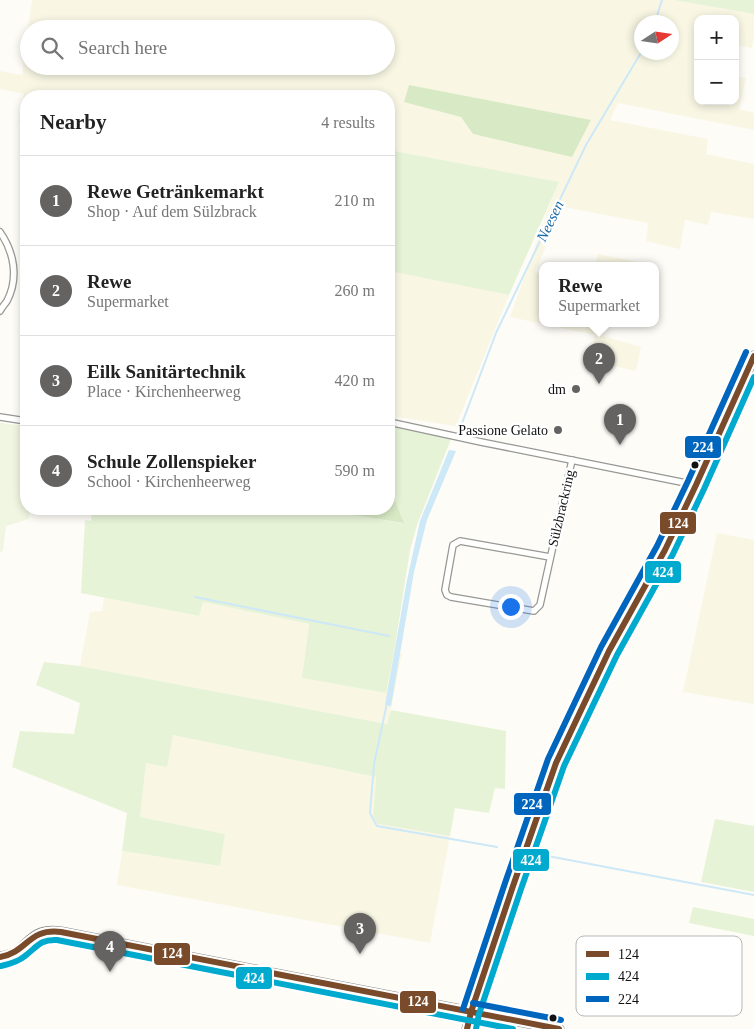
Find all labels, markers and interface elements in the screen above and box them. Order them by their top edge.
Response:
north arrow [634,15,679,60]
map controls [694,15,739,105]
button: + [694,15,739,60]
search box [20,20,395,75]
icon: search [38,34,66,62]
text: Search here [78,37,167,58]
button: − [694,60,739,105]
text: Nearby [40,110,107,134]
text: 4 results [321,114,375,131]
text: Rewe Getränkemarkt [87,181,264,202]
text: 1 [52,192,60,209]
text: 210 m [335,192,375,209]
water label: Neesen [533,198,567,245]
text: Shop · Auf dem Sülzbrack [87,203,257,220]
popup [539,262,659,327]
text: Rewe [87,271,131,292]
text: Rewe [558,275,602,296]
text: 2 [52,282,60,299]
text: 260 m [335,282,375,299]
text: Supermarket [87,293,169,310]
text: Supermarket [558,297,640,314]
pin: 2 [583,343,615,384]
text: Eilk Sanitärtechnik [87,361,246,382]
text: 3 [52,372,60,389]
text: 420 m [335,372,375,389]
place label: dm [548,382,566,397]
text: Place · Kirchenheerweg [87,383,241,400]
marker: dm [570,383,582,395]
pin: 1 [604,404,636,445]
place label: Passione Gelato [458,423,548,438]
marker: Passione Gelato [552,424,564,436]
line badge: 224 [684,435,722,459]
text: 224 [693,440,714,455]
text: Schule Zollenspieker [87,451,256,472]
unlabelled marker [690,460,700,470]
text: 4 [52,462,60,479]
text: 590 m [335,462,375,479]
street label: Sülzbrackring [545,468,578,548]
text: School · Kirchenheerweg [87,473,251,490]
line badge: 124 [659,511,697,535]
text: 124 [668,516,689,531]
line badge: 424 [644,560,682,584]
text: 424 [653,565,674,580]
your location [498,594,524,620]
line badge: 224 [513,792,552,816]
text: 224 [522,797,543,812]
line badge: 424 [512,848,550,872]
text: 424 [521,853,542,868]
pin: 3 [344,913,376,954]
pin: 4 [94,931,126,972]
legend [576,936,742,1016]
line badge: 124 [153,942,191,966]
text: 124 [162,946,183,961]
text: 124 [618,947,639,962]
line badge: 424 [235,966,273,990]
text: 424 [618,969,639,984]
text: 424 [244,971,265,986]
line badge: 124 [399,990,437,1014]
text: 224 [618,992,639,1007]
text: 124 [408,994,429,1009]
unlabelled marker [548,1013,558,1023]

